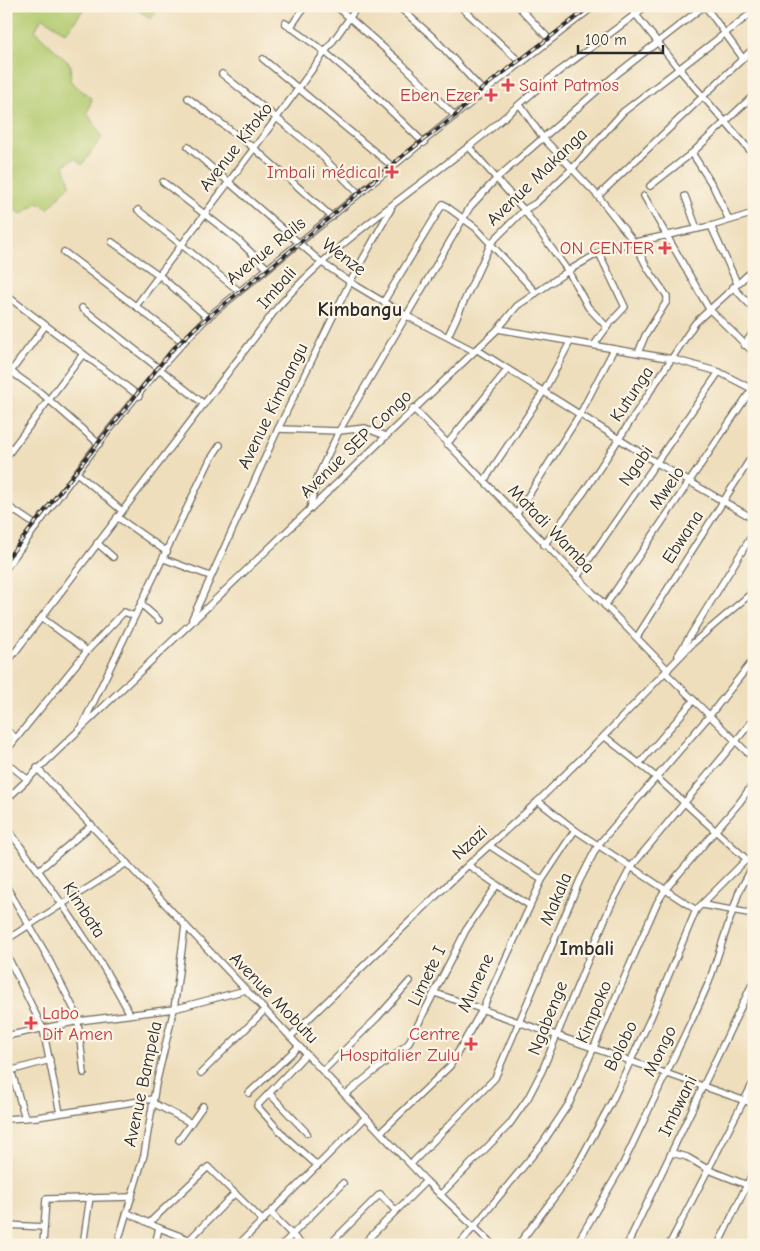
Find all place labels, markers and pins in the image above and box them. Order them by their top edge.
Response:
place label: Saint Patmos [519,75,619,96]
marker: Saint Patmos [501,78,515,92]
place label: Eben Ezer [400,85,481,106]
marker: Eben Ezer [484,88,498,102]
place label: Imbali médical [267,162,381,183]
marker: Imbali médical [385,165,399,179]
place label: ON CENTER [560,238,654,259]
marker: ON CENTER [658,241,672,255]
place label: Labo Dit Amen [42,1003,113,1045]
marker: Labo Dit Amen [24,1016,38,1030]
place label: Centre Hospitalier Zulu [340,1024,460,1066]
marker: Centre Hospitalier Zulu [464,1037,478,1051]

